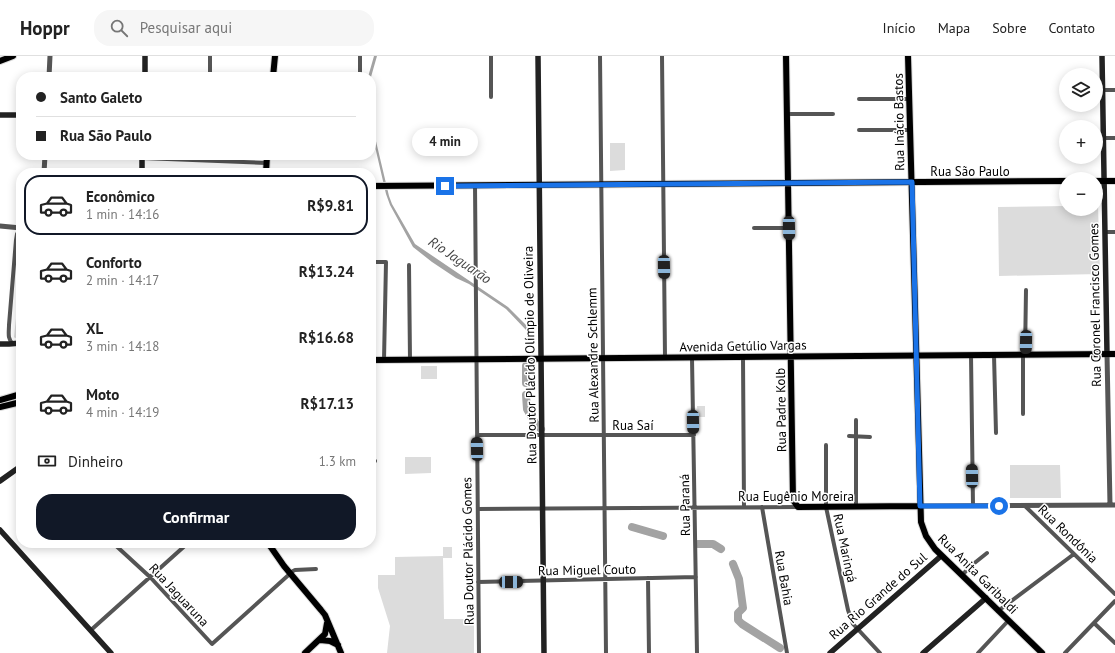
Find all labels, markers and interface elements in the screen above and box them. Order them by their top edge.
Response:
search box [94,10,374,46]
text: Hoppr [20,16,70,40]
icon: search [108,17,130,39]
text: Pesquisar aqui [140,18,232,37]
text: Início [883,19,916,37]
text: Mapa [938,19,970,37]
text: Sobre [992,19,1027,37]
text: Contato [1049,19,1095,37]
map controls [1059,68,1103,216]
button: layers [1059,68,1103,112]
street label: Rua Inácio Bastos [890,73,908,171]
text: Santo Galeto [60,88,142,107]
button: + [1059,120,1103,164]
text: Rua São Paulo [60,126,152,145]
callout: 4 min [412,128,478,156]
text: 4 min [429,133,461,150]
street label: Rua São Paulo [930,163,1010,180]
button: − [1059,172,1103,216]
route end [436,177,454,195]
icon: car [38,187,74,223]
text: Econômico [86,187,155,206]
text: R$9.81 [307,196,354,215]
text: 1 min · 14:16 [86,206,159,223]
car [783,216,795,240]
street label: Rua Coronel Francisco Gomes [1085,223,1105,387]
water label: Rio Jaguarão [425,232,495,288]
street label: Rua Doutor Plácido Olímpio de Oliveira [520,246,540,464]
icon: car [38,253,74,289]
text: Conforto [86,253,142,272]
car [658,255,670,279]
text: R$13.24 [299,262,354,281]
text: 2 min · 14:17 [86,272,159,289]
street label: Rua Alexandre Schlemm [583,287,603,423]
icon: car [38,319,74,355]
text: XL [86,319,103,338]
text: R$16.68 [299,328,354,347]
car [1020,330,1032,354]
street label: Avenida Getúlio Vargas [679,336,807,356]
text: 3 min · 14:18 [86,338,159,355]
street label: Rua Padre Kolb [772,368,790,452]
icon: car [38,385,74,421]
text: Moto [86,385,119,404]
text: R$17.13 [301,394,354,413]
text: 4 min · 14:19 [86,404,159,421]
car [687,410,699,434]
street label: Rua Saí [612,417,654,434]
car [471,437,483,461]
icon: cash [36,450,58,472]
text: Dinheiro [68,452,123,471]
text: 1.3 km [319,453,356,470]
car [966,464,978,488]
street label: Rua Paraná [676,474,694,536]
street label: Rua Doutor Plácido Gomes [458,477,478,625]
street label: Rua Eugênio Moreira [738,488,854,505]
button: Confirmar [36,494,356,540]
route start [990,497,1008,515]
street label: Rua Rondônia [1034,501,1102,567]
street label: Rua Maringá [829,512,861,584]
street label: Rua Anita Garibaldi [934,530,1022,618]
street label: Rua Bahia [771,549,797,607]
street label: Rua Rio Grande do Sul [826,549,931,643]
street label: Rua Jaguaruna [145,560,213,630]
street label: Rua Miguel Couto [538,561,636,579]
car [499,576,523,588]

